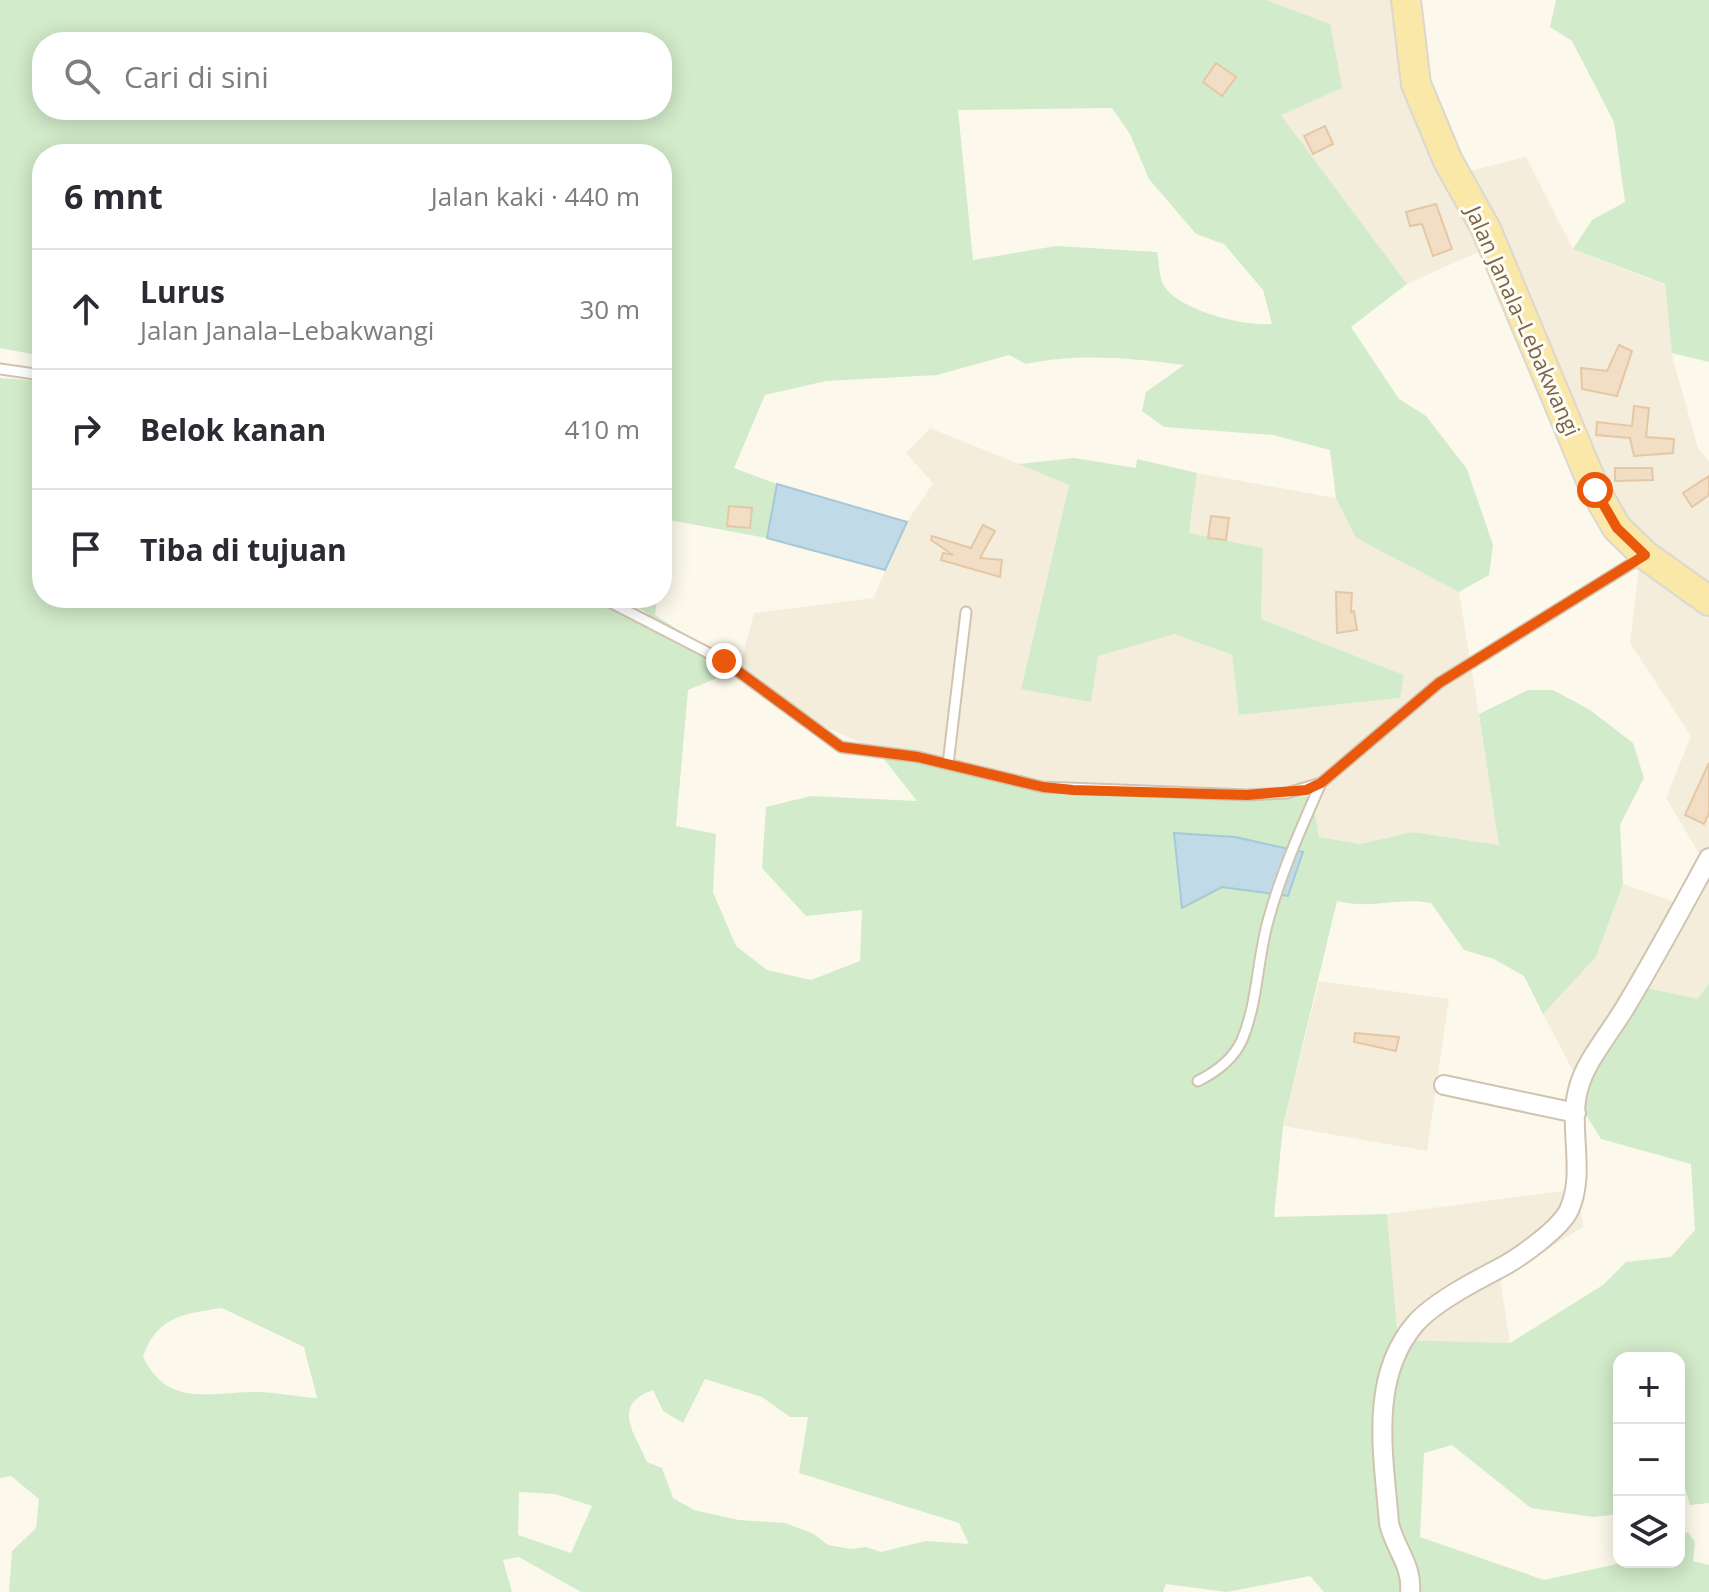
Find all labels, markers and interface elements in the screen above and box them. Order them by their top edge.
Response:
search box [32,32,672,120]
icon: search [60,54,104,98]
text: Cari di sini [124,56,269,97]
text: 6 mnt [64,173,163,219]
text: Jalan kaki · 440 m [431,178,640,214]
street label: Jalan Janala–Lebakwangi [1459,199,1588,440]
text: Lurus [140,271,225,312]
icon: ahead [64,287,108,331]
text: 30 m [579,291,640,327]
text: Jalan Janala–Lebakwangi [140,312,434,348]
icon: right [64,407,108,451]
text: Belok kanan [140,409,326,450]
text: 410 m [565,411,640,447]
route start [1577,472,1613,508]
icon: arrive [64,527,108,571]
text: Tiba di tujuan [140,529,347,570]
route end [706,643,742,679]
map controls [1613,1352,1685,1568]
button: + [1613,1352,1685,1424]
button: − [1613,1424,1685,1496]
button: layers [1613,1496,1685,1568]

